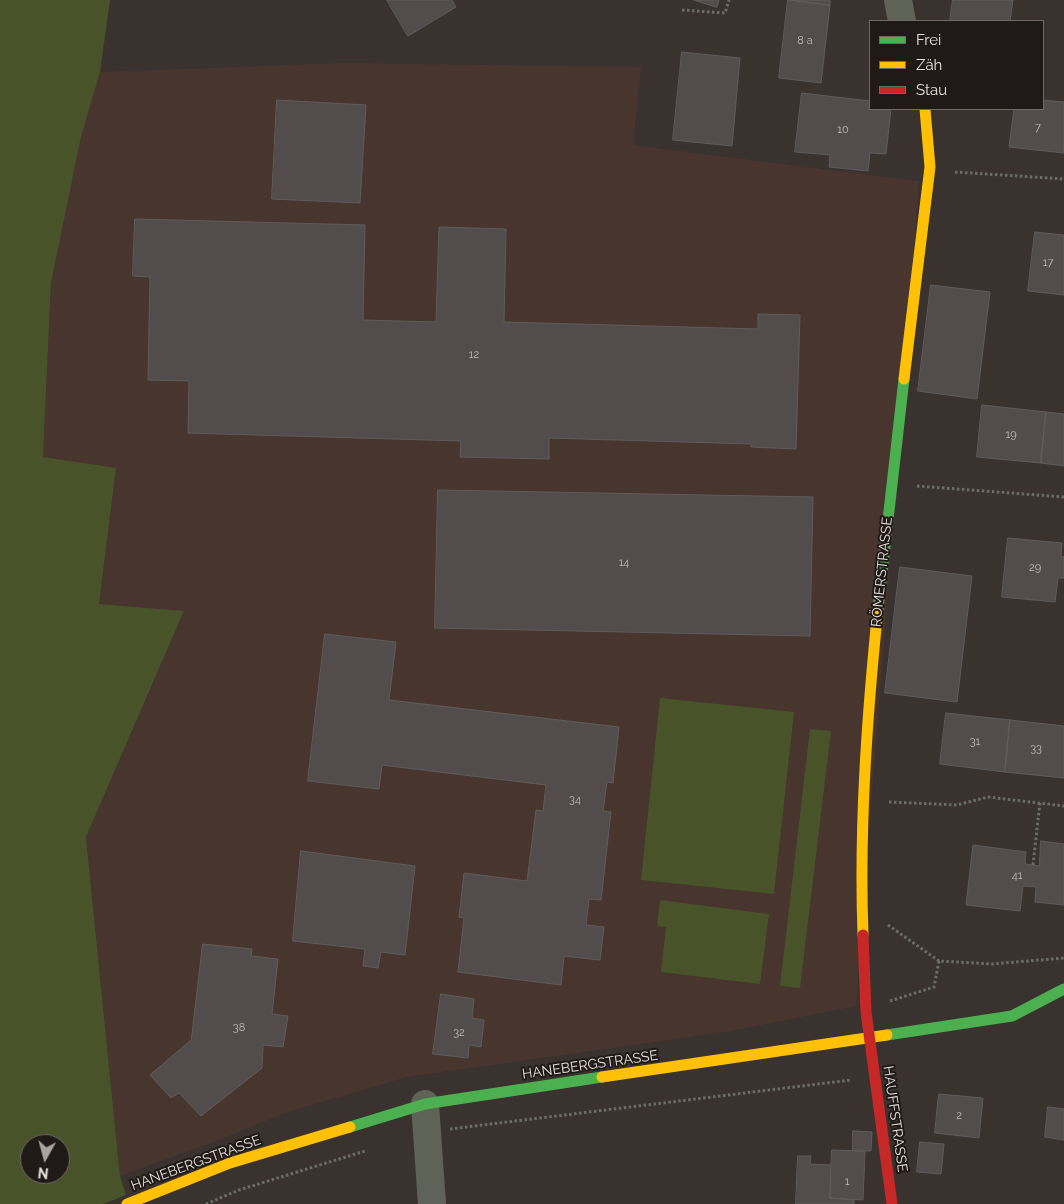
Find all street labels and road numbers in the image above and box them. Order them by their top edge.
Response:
street label: RÖMERSTRASSE [868,516,896,628]
street label: HANEBERGSTRASSE [521,1047,659,1083]
street label: HAUFFSTRASSE [879,1065,911,1173]
street label: HANEBERGSTRASSE [129,1132,263,1194]

